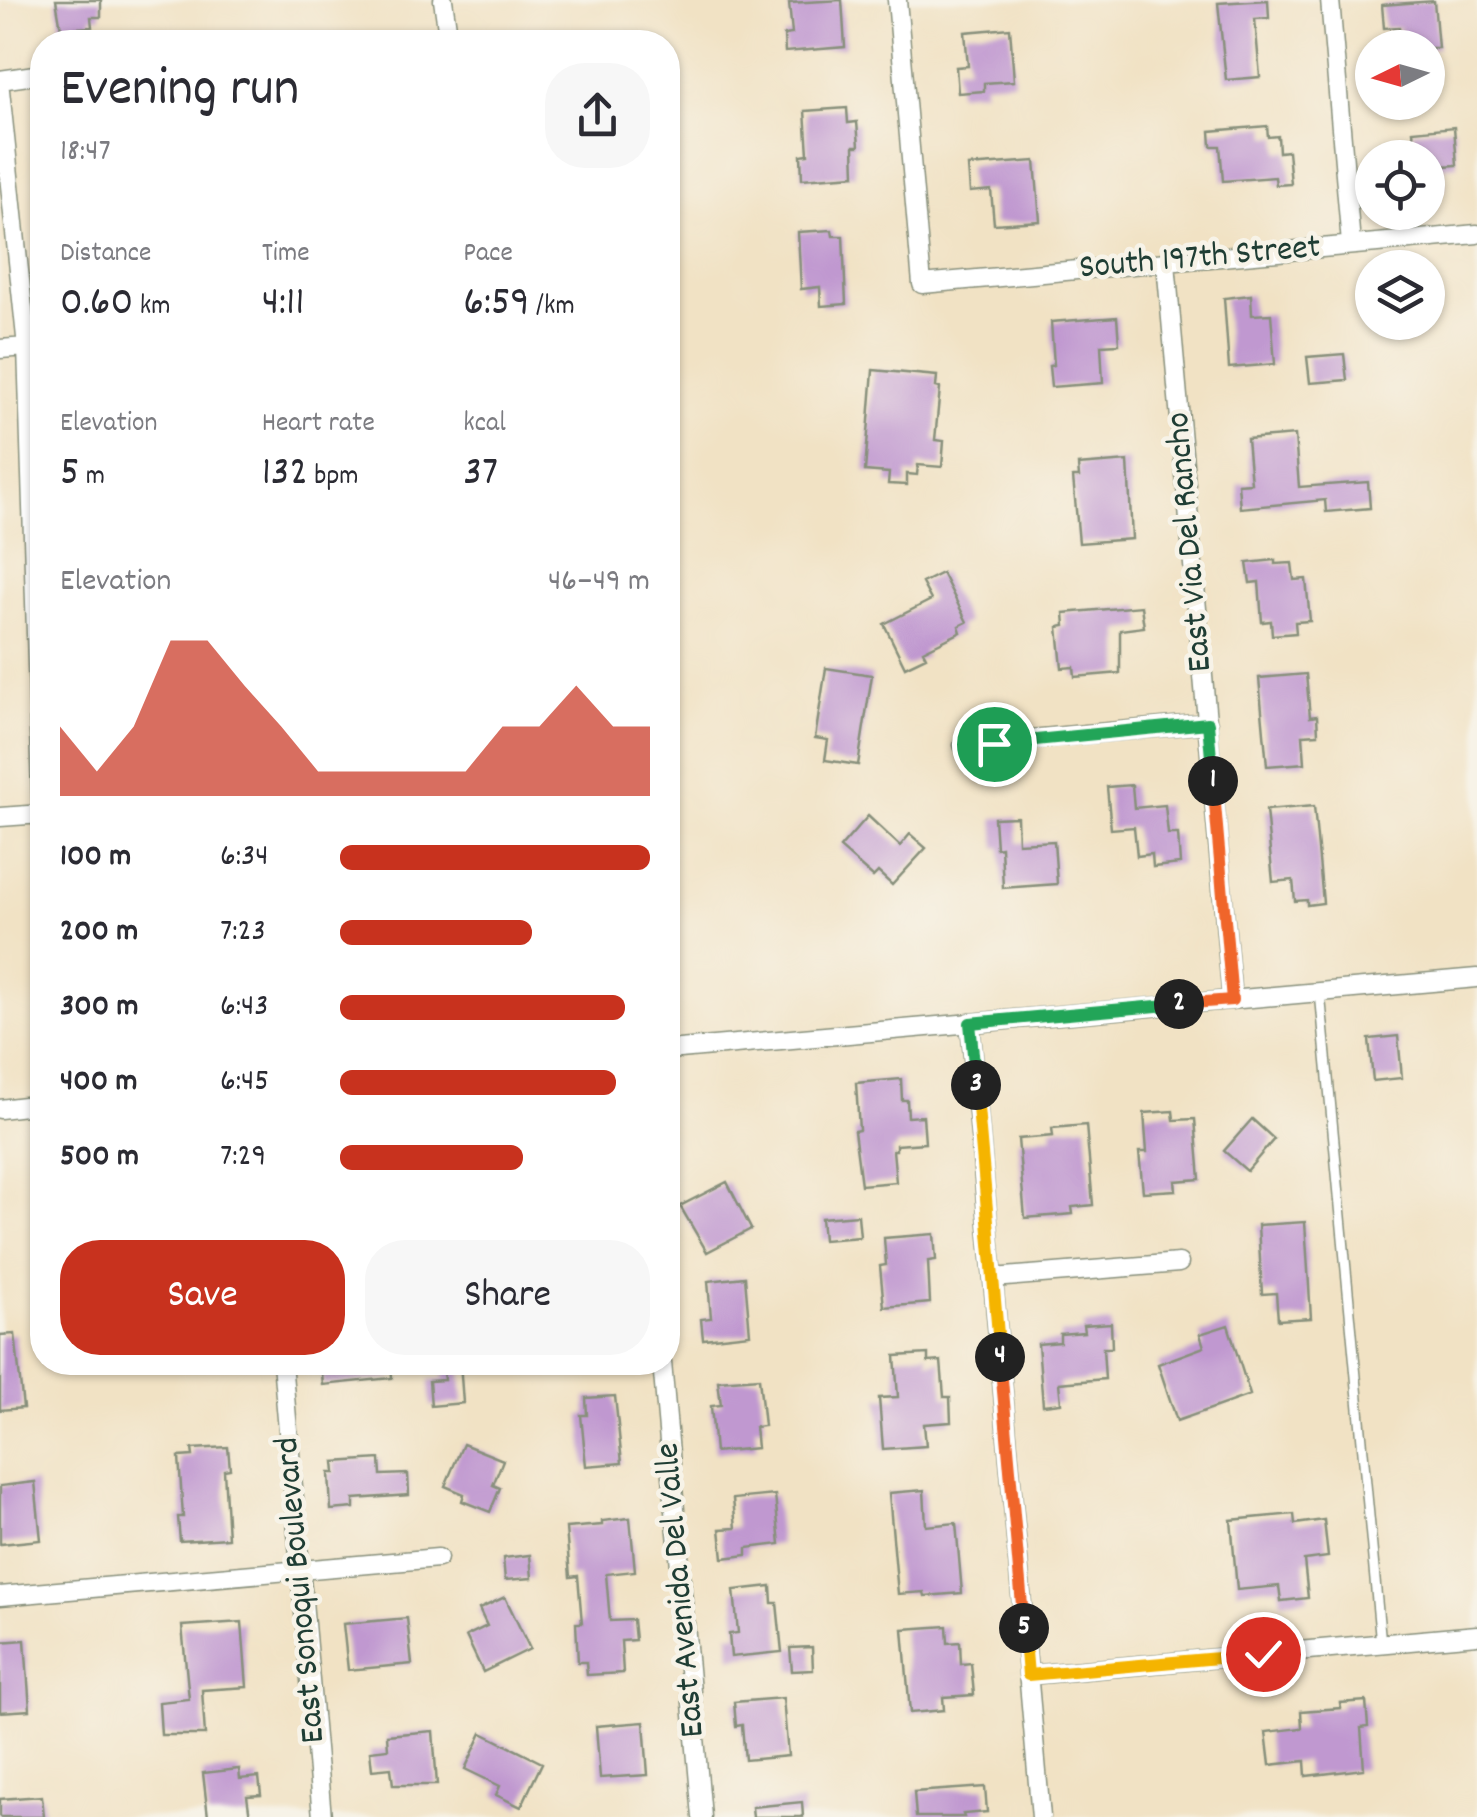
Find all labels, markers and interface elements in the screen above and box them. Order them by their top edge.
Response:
north arrow [1355,30,1445,120]
map controls [1355,30,1445,340]
text: Evening run [60,53,299,132]
button: share [545,63,650,168]
text: 18:47 [60,130,111,176]
button: locate [1355,140,1445,230]
street label: South 197th Street [1077,224,1323,294]
text: Distance [60,235,151,275]
text: Time [262,235,310,275]
text: Pace [463,235,513,275]
button: layers [1355,250,1445,340]
text: 0.60 [60,275,133,335]
text: 4:11 [262,275,304,335]
text: 6:59 [463,275,530,335]
text: km [133,288,170,328]
text: /km [530,288,575,328]
text: Elevation [60,405,157,445]
text: Heart rate [262,405,375,445]
text: kcal [463,405,506,445]
street label: East Via Del Rancho [1155,410,1227,674]
text: 5 [60,445,79,505]
text: 132 [262,445,308,505]
text: 37 [463,445,498,505]
text: m [79,458,105,498]
text: bpm [308,458,359,498]
text: Elevation [60,560,171,606]
text: 46–49 m [548,560,650,606]
pin [952,702,1037,787]
icon: arrive [967,717,1022,772]
pin: 1 [1188,756,1238,806]
text: 1 [1210,761,1216,801]
text: 100 m [60,835,131,881]
text: 6:34 [220,835,268,881]
text: 200 m [60,910,138,956]
text: 7:23 [220,910,266,956]
pin: 2 [1154,979,1204,1029]
text: 2 [1173,984,1185,1024]
text: 300 m [60,985,138,1031]
text: 6:43 [220,985,268,1031]
text: 400 m [60,1060,137,1106]
text: 6:45 [220,1060,269,1106]
pin: 3 [951,1060,1001,1110]
text: 3 [970,1065,982,1105]
text: 500 m [60,1135,139,1181]
text: 7:29 [220,1135,266,1181]
button: Save [60,1240,345,1355]
button: Share [365,1240,650,1355]
pin: 4 [975,1332,1025,1382]
text: 4 [994,1337,1006,1377]
street label: East Sonoqui Boulevard [264,1435,340,1745]
street label: East Avenida Del Valle [644,1441,720,1739]
pin: 5 [999,1603,1049,1653]
text: 5 [1018,1608,1030,1648]
pin [1221,1612,1306,1697]
icon: check [1236,1627,1291,1682]

